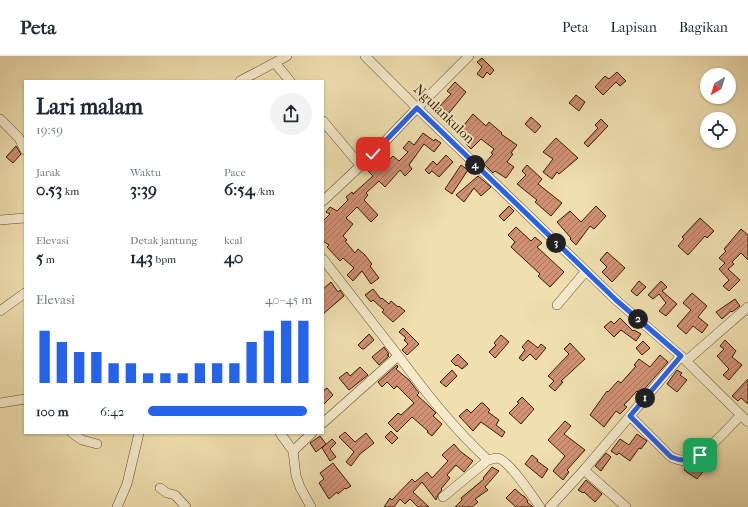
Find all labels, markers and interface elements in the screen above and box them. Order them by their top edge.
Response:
text: Peta [20,17,56,39]
text: Peta [562,19,589,36]
text: Lapisan [611,19,657,36]
text: Bagikan [679,19,728,36]
north arrow [700,68,736,104]
map controls [700,68,736,148]
street label: Ngulankulon [410,81,478,147]
button: share [270,93,312,135]
text: Lari malam [36,94,143,120]
button: locate [700,112,736,148]
text: 19:59 [36,122,63,137]
pin [356,137,390,171]
icon: check [362,143,384,165]
pin: 4 [465,155,485,175]
text: 4 [472,158,478,171]
text: Jarak [36,166,60,179]
text: Waktu [130,166,161,179]
text: Pace [224,166,246,179]
text: 0.53 [36,179,62,199]
text: 3:39 [130,179,157,199]
text: 6:54 [224,179,255,199]
text: km [62,185,79,198]
text: /km [255,185,275,198]
pin: 3 [546,233,566,253]
text: Elevasi [36,234,69,247]
text: Detak jantung [130,234,198,247]
text: kcal [224,234,243,247]
text: 3 [554,236,558,249]
text: 5 [36,247,43,267]
text: 143 [130,247,153,267]
text: 40 [224,247,243,267]
text: m [43,253,55,266]
text: bpm [153,253,176,266]
text: Elevasi [36,292,75,307]
text: 40–45 m [265,292,312,307]
pin: 2 [628,309,648,329]
text: 2 [635,312,641,325]
pin: 1 [635,388,655,408]
text: 1 [643,391,647,404]
text: 100 m [36,404,69,419]
text: 6:42 [100,404,125,419]
pin [683,438,717,472]
icon: arrive [689,444,711,466]

